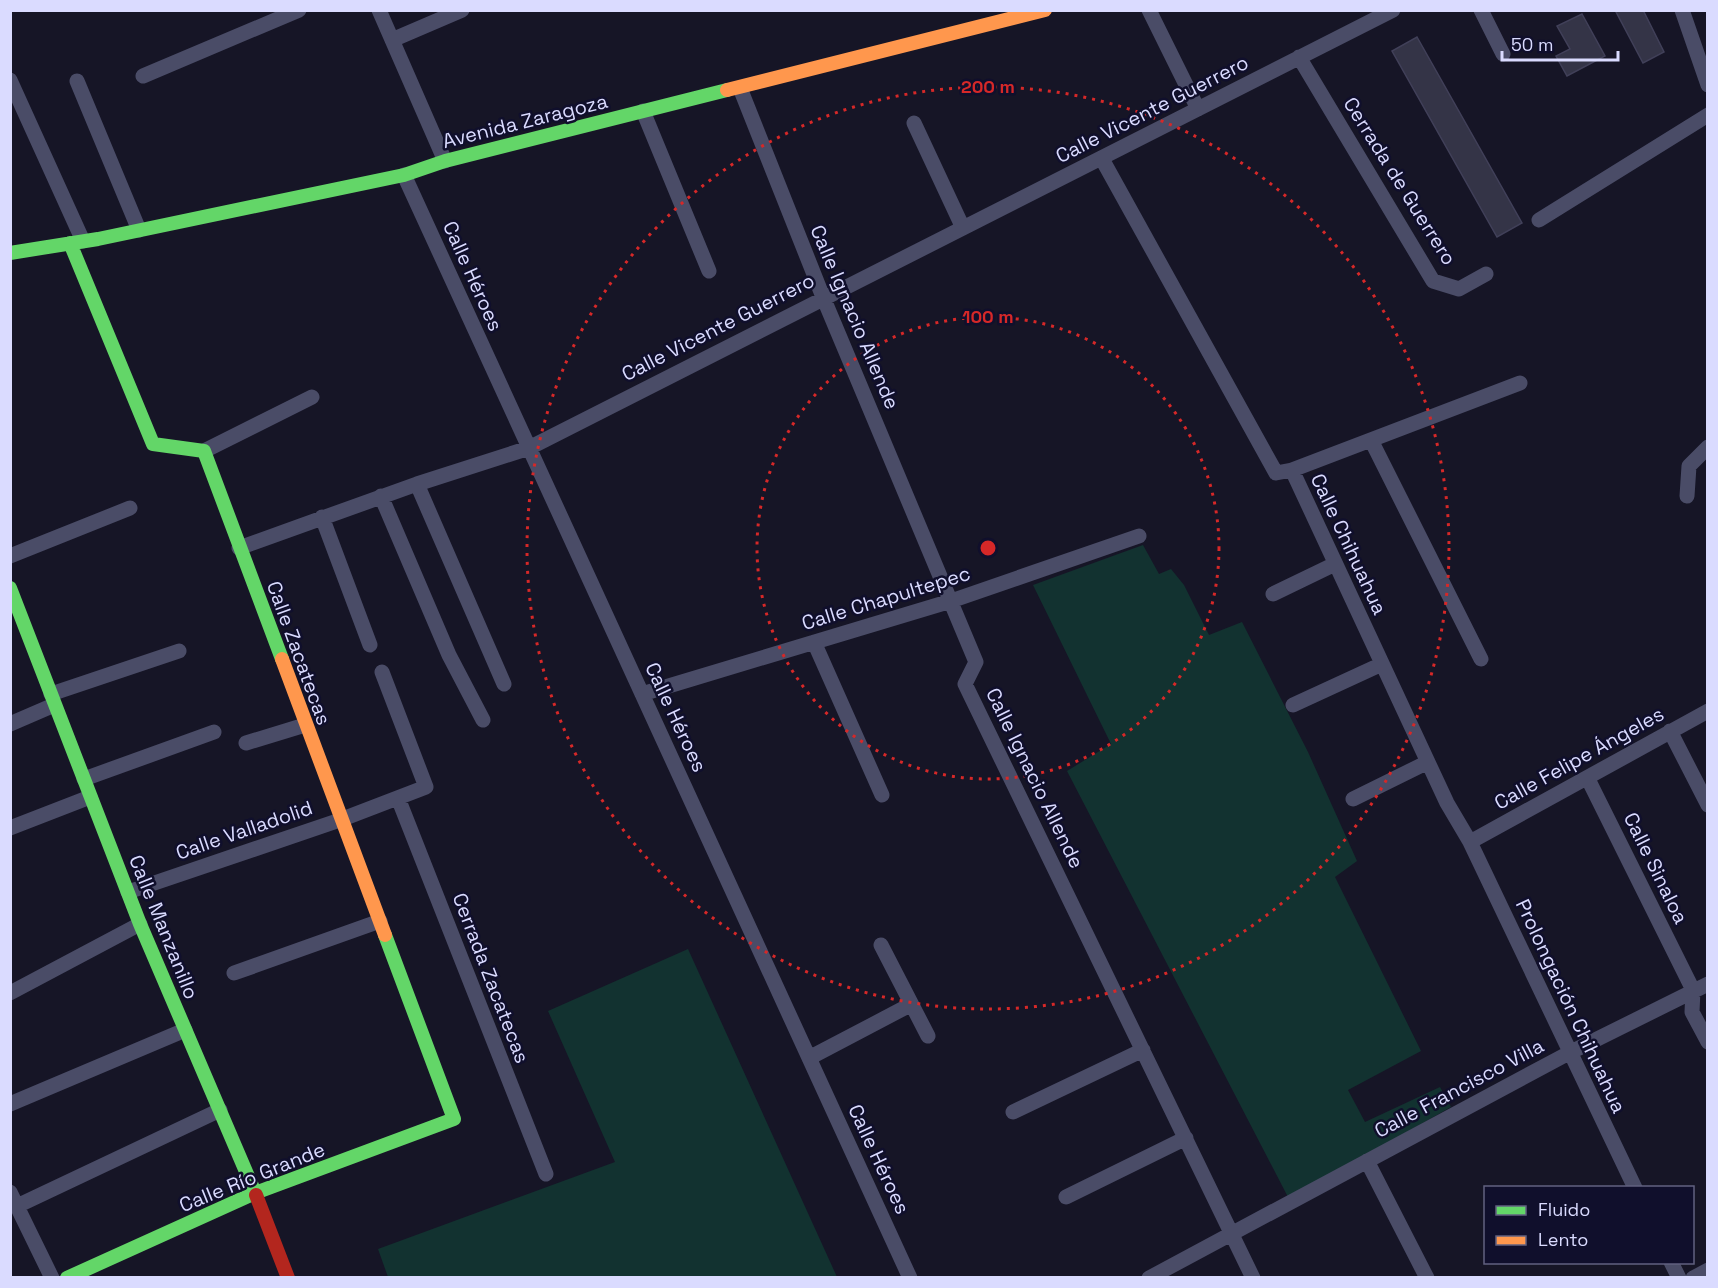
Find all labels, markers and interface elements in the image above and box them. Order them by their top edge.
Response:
scale bar [1502,24,1618,62]
text: 50 m [1511,33,1553,56]
street label: Calle Vicente Guerrero [1051,49,1253,169]
text: 200 m [961,75,1015,98]
street label: Avenida Zaragoza [440,88,610,154]
street label: Cerrada de Guerrero [1338,92,1462,270]
street label: Calle Héroes [437,217,509,335]
street label: Calle Ignacio Allende [804,221,906,413]
street label: Calle Vicente Guerrero [617,267,819,387]
text: 100 m [962,305,1014,328]
street label: Calle Chihuahua [1305,469,1393,619]
centre of rings [978,538,998,558]
street label: Calle Chapultepec [798,560,974,636]
street label: Calle Zacatecas [261,577,337,729]
street label: Calle Héroes [639,658,713,776]
street label: Calle Ignacio Allende [980,683,1090,873]
street label: Calle Felipe Ángeles [1490,701,1668,815]
street label: Calle Valladolid [172,794,316,866]
street label: Calle Sinaloa [1618,808,1694,928]
street label: Calle Manzanillo [123,851,205,1003]
street label: Cerrada Zacatecas [447,889,535,1067]
street label: Prolongación Chihuahua [1510,895,1632,1117]
street label: Calle Francisco Villa [1370,1032,1548,1144]
street label: Calle Héroes [842,1100,916,1218]
street label: Calle Río Grande [175,1136,329,1218]
legend [1484,1186,1694,1264]
text: Fluido [1538,1198,1590,1221]
text: Lento [1538,1228,1588,1251]

